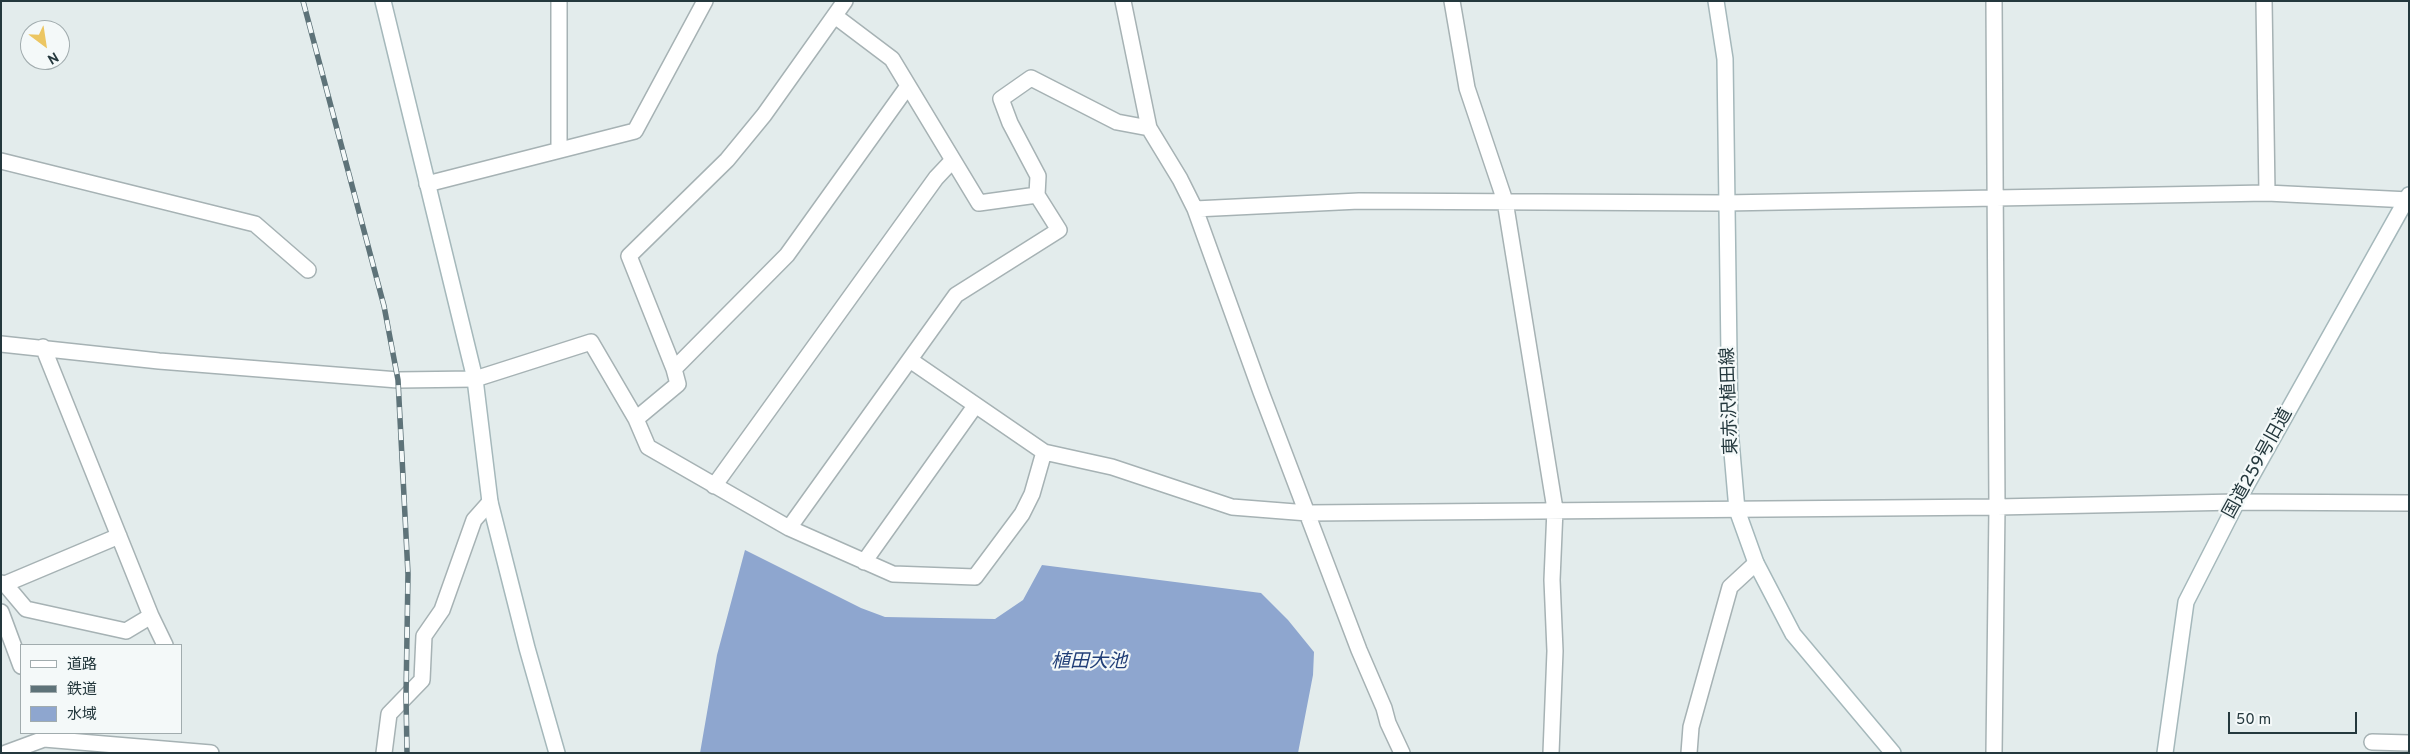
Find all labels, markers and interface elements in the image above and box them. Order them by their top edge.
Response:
north arrow [20,20,70,70]
text: N [44,48,61,67]
street label: 東赤沢植田線 [1718,347,1744,455]
street label: 国道259号旧道 [2220,405,2298,523]
legend [20,644,182,734]
water label: 植田大池 [1051,652,1127,674]
text: 道路 [67,656,97,675]
text: 鉄道 [67,681,97,700]
scale bar [2230,702,2359,734]
text: 水域 [67,706,97,725]
text: 50 m [2236,711,2271,730]

